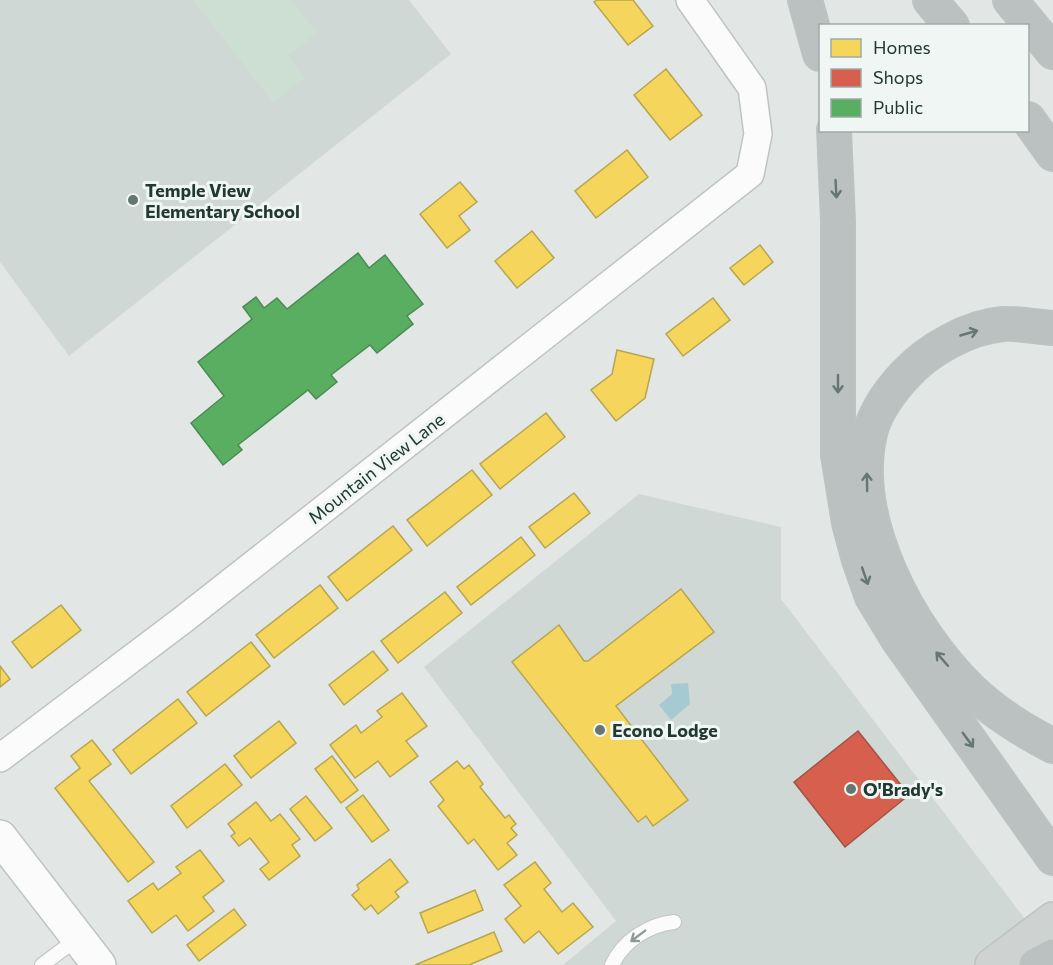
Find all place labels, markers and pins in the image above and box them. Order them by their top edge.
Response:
place label: Temple View Elementary School [145,179,300,222]
marker: Temple View Elementary School [126,193,140,207]
place label: Econo Lodge [612,719,718,741]
marker: Econo Lodge [593,723,607,737]
place label: O'Brady's [863,778,943,800]
marker: O'Brady's [844,782,858,796]

